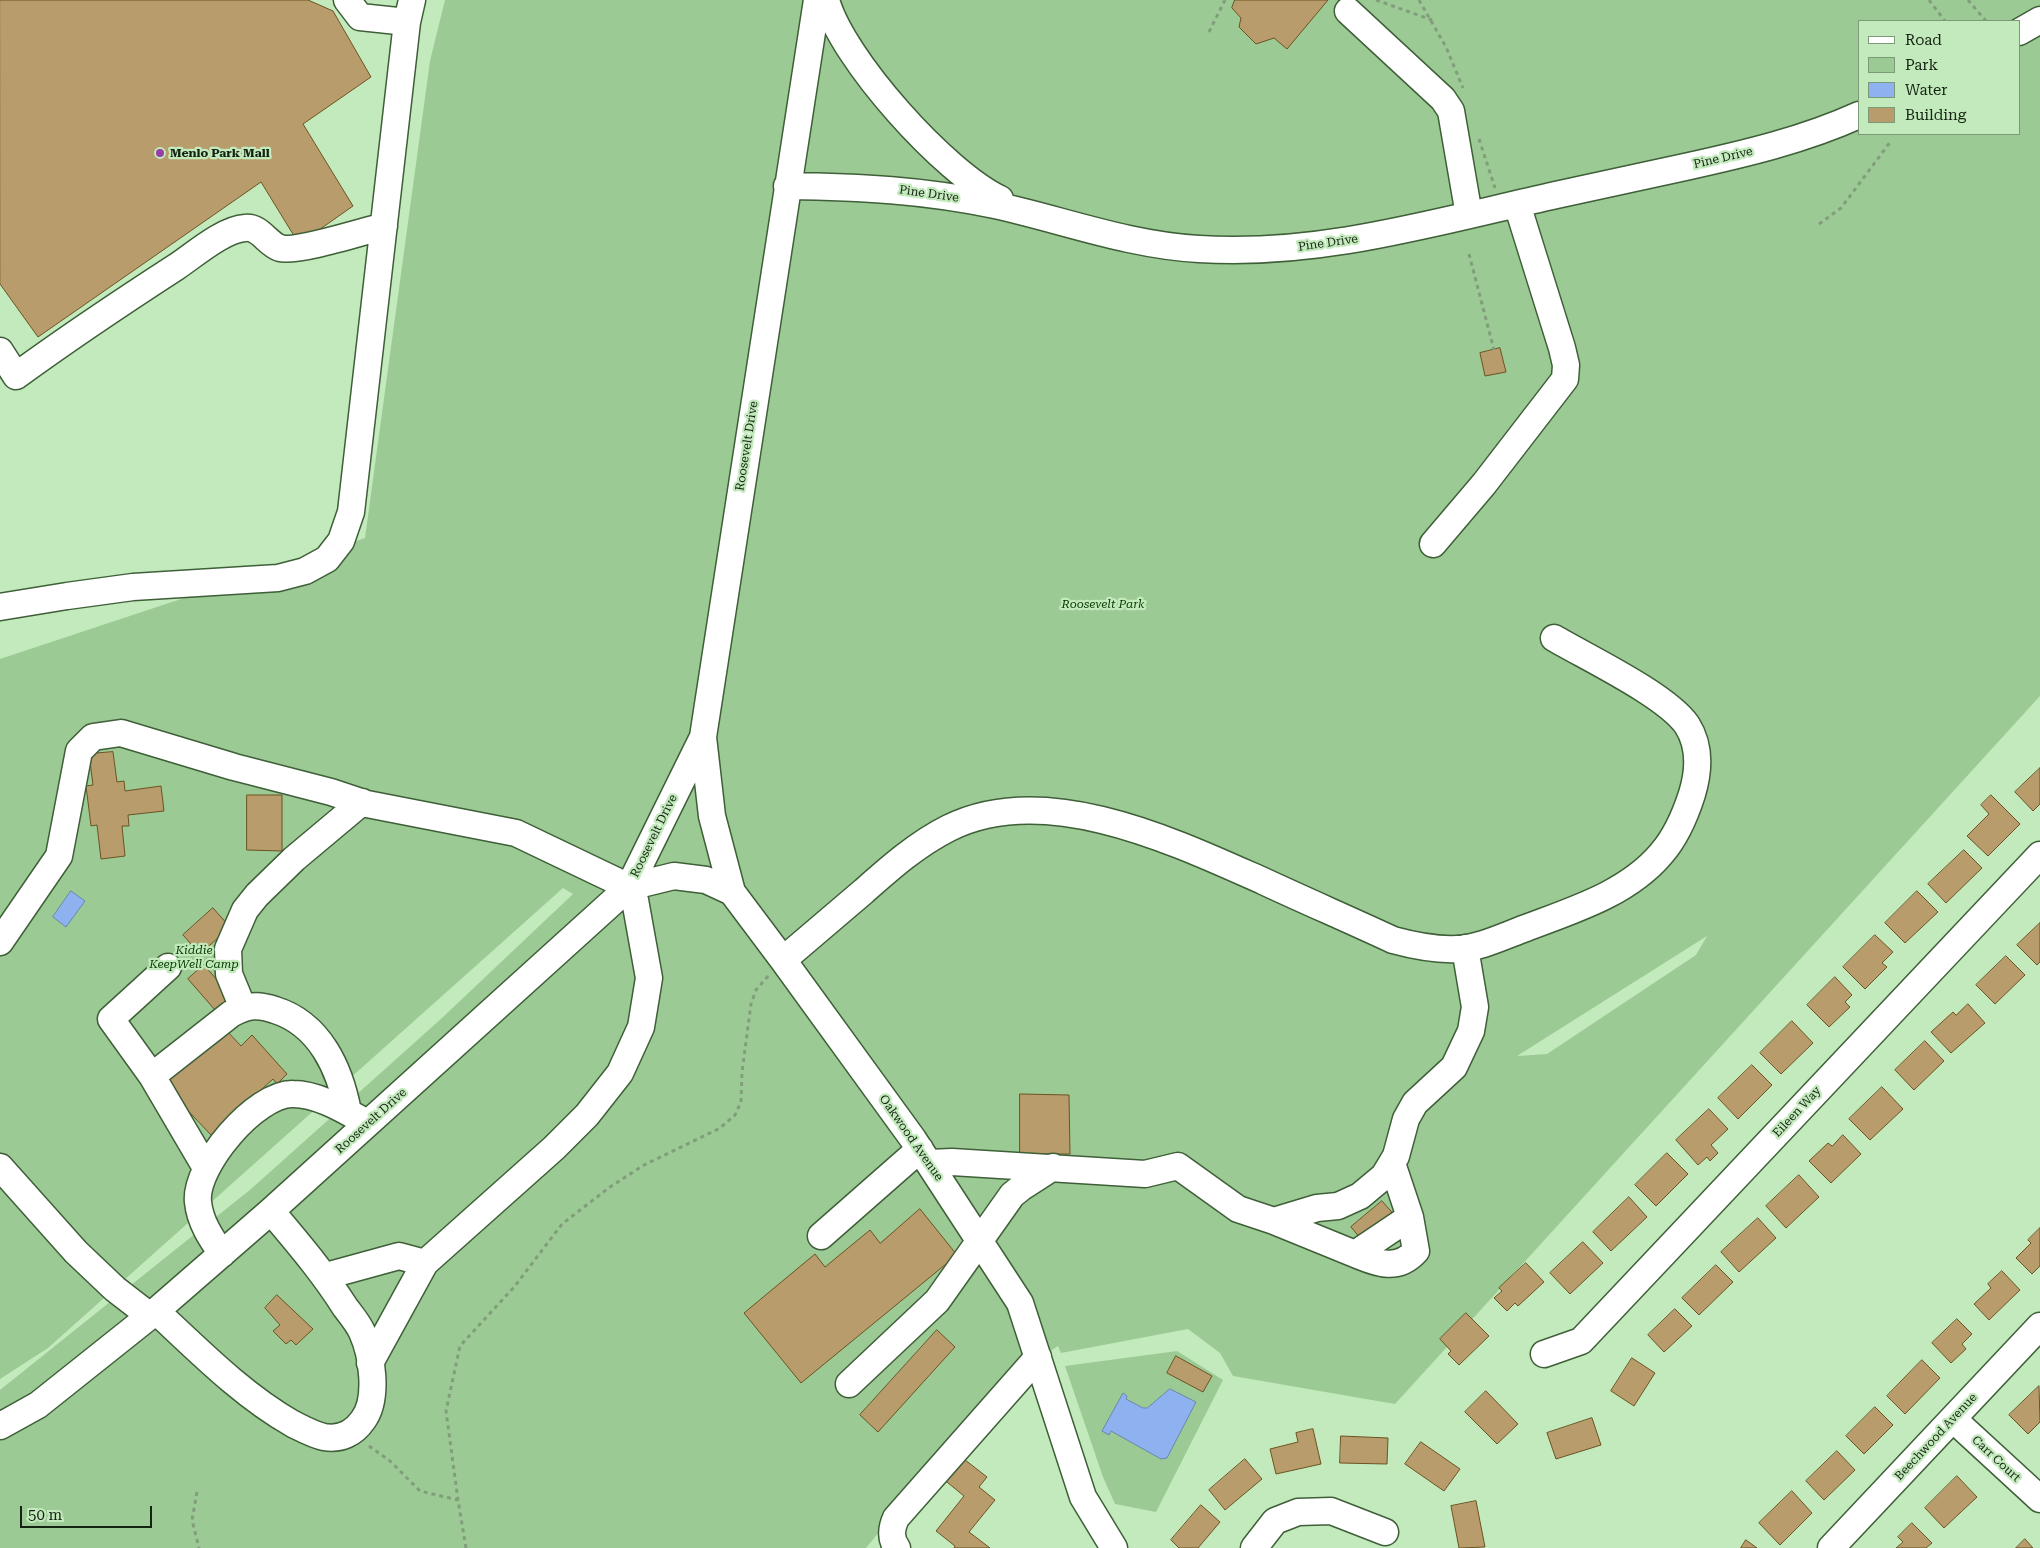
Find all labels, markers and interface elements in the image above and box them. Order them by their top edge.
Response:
legend [1858,20,2020,135]
text: Road [1905,31,1942,49]
text: Park [1905,56,1938,74]
text: Water [1905,81,1947,99]
text: Building [1905,106,1966,124]
street label: Pine Drive [1692,144,1754,172]
place label: Menlo Park Mall [170,146,270,160]
marker: Menlo Park Mall [154,147,166,159]
street label: Pine Drive [898,183,960,205]
street label: Pine Drive [1297,232,1359,254]
street label: Roosevelt Drive [733,400,761,492]
park label: Roosevelt Park [1062,597,1144,611]
street label: Roosevelt Drive [628,792,680,880]
park label: Kiddie KeepWell Camp [149,943,239,971]
street label: Eileen Way [1770,1084,1824,1140]
street label: Roosevelt Drive [332,1085,410,1157]
street label: Oakwood Avenue [876,1092,946,1184]
street label: Beechwood Avenue [1892,1390,1980,1484]
street label: Carr Court [1969,1433,2023,1485]
scale bar [22,1496,155,1528]
text: 50 m [28,1506,62,1524]

